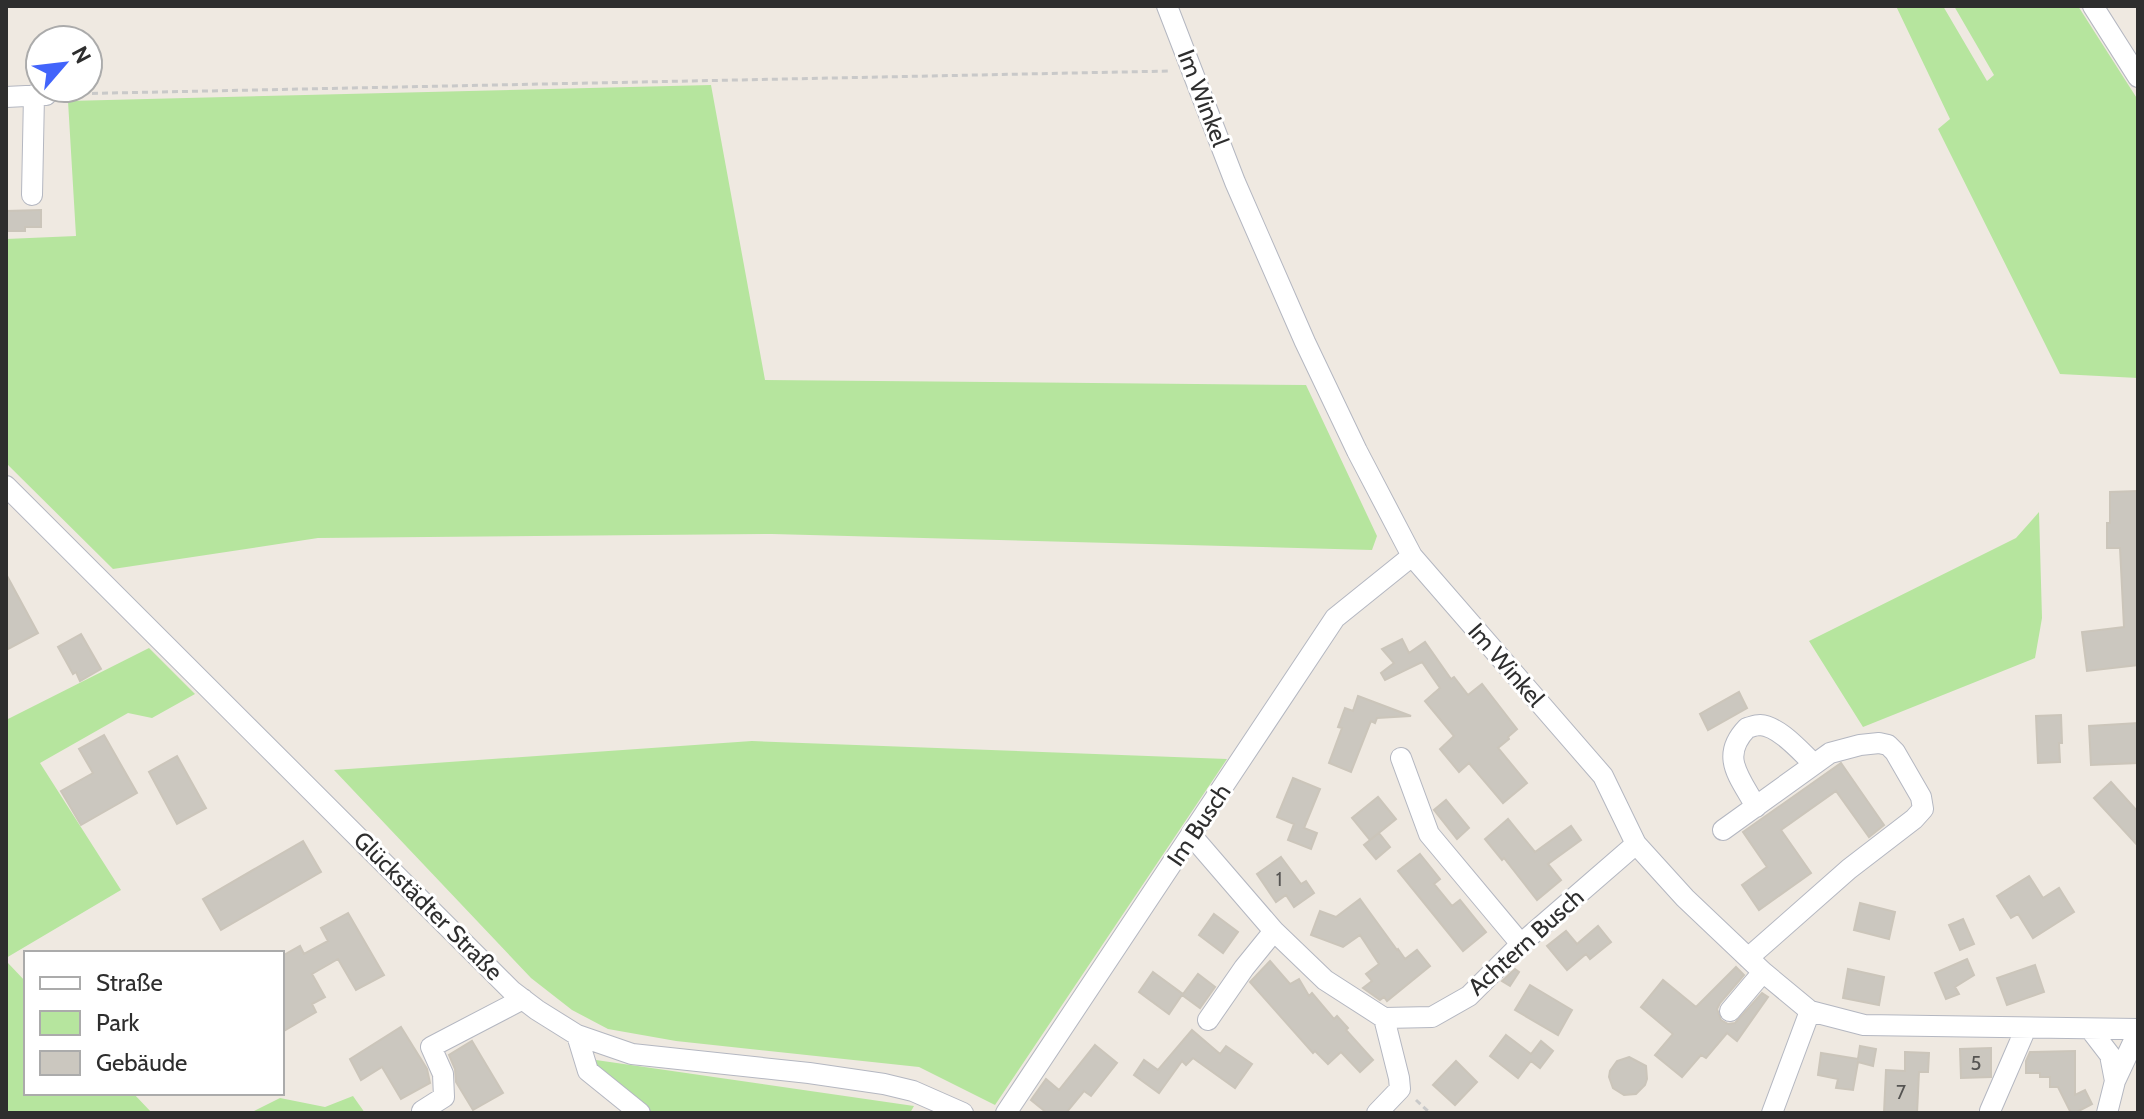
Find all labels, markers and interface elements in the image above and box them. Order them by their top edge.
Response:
north arrow [24,24,104,104]
text: N [66,42,97,68]
street label: Im Winkel [1172,45,1235,151]
street label: Im Winkel [1462,617,1551,713]
street label: Im Busch [1161,778,1237,871]
street label: Glückstädter Straße [348,825,509,986]
house number: 1 [1276,867,1282,891]
street label: Achtern Busch [1462,882,1589,1001]
legend [24,951,284,1095]
text: Straße [96,968,163,997]
text: Park [96,1008,139,1037]
text: Gebäude [96,1048,187,1077]
house number: 5 [1971,1051,1981,1075]
house number: 7 [1896,1080,1906,1104]

